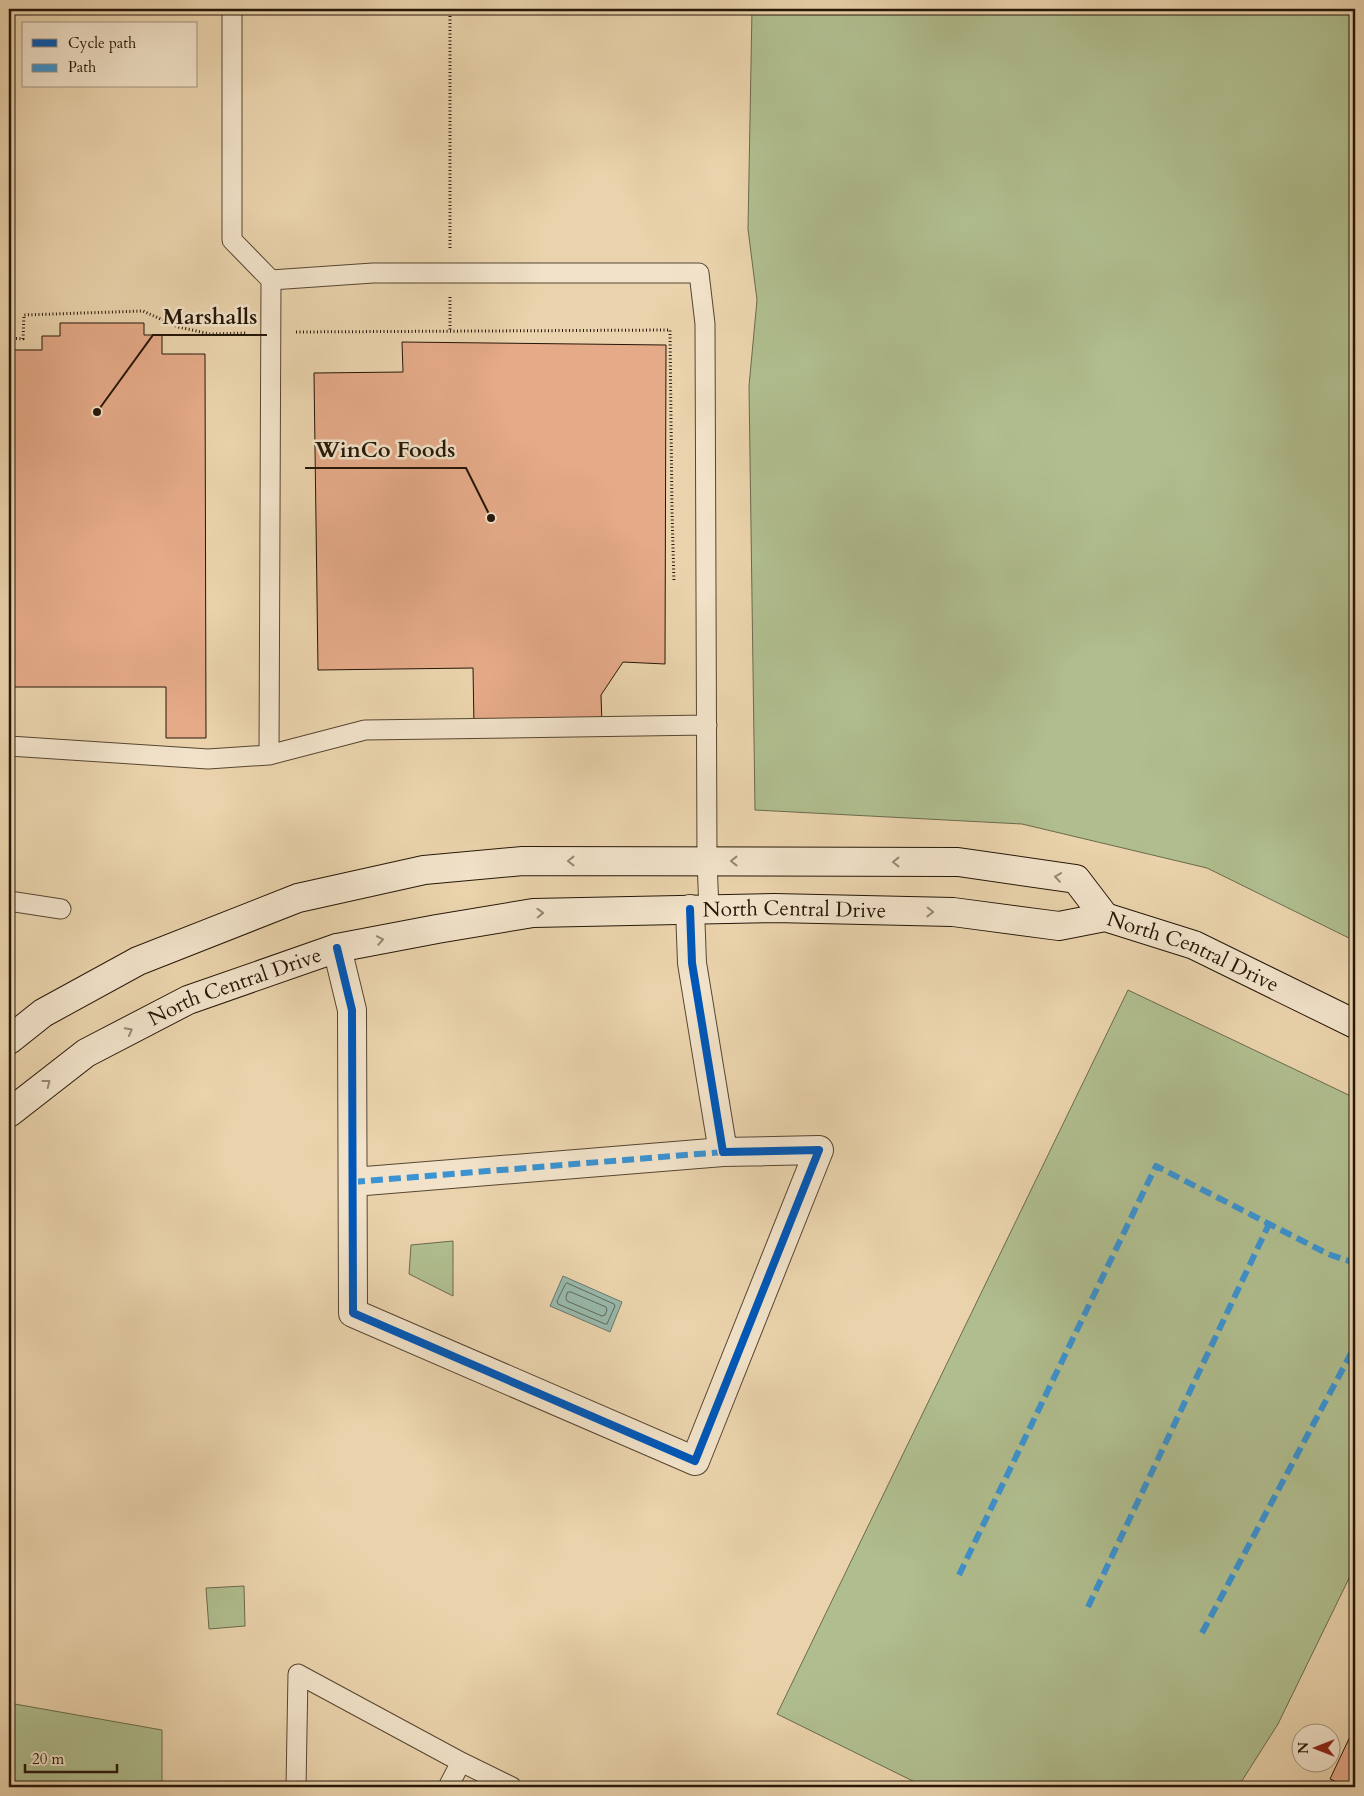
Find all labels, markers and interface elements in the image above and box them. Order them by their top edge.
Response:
legend [22,22,198,88]
text: Cycle path [68,33,137,53]
text: Path [68,57,97,77]
callout: Marshalls [153,298,267,335]
text: Marshalls [163,302,257,332]
callout: WinCo Foods [305,431,466,468]
text: WinCo Foods [314,435,455,465]
one-way arrow [567,856,575,866]
one-way arrow [730,856,738,866]
one-way arrow [892,857,900,867]
one-way arrow [1054,872,1062,882]
street label: North Central Drive [702,893,887,925]
street label: North Central Drive [1103,904,1284,999]
one-way arrow [926,907,934,917]
one-way arrow [536,908,544,918]
one-way arrow [375,935,384,945]
street label: North Central Drive [143,940,325,1033]
one-way arrow [124,1027,133,1037]
one-way arrow [41,1081,50,1089]
north arrow [1292,1724,1342,1774]
scale bar [25,1741,118,1773]
text: N [1294,1742,1313,1754]
text: 20 m [32,1749,64,1769]

